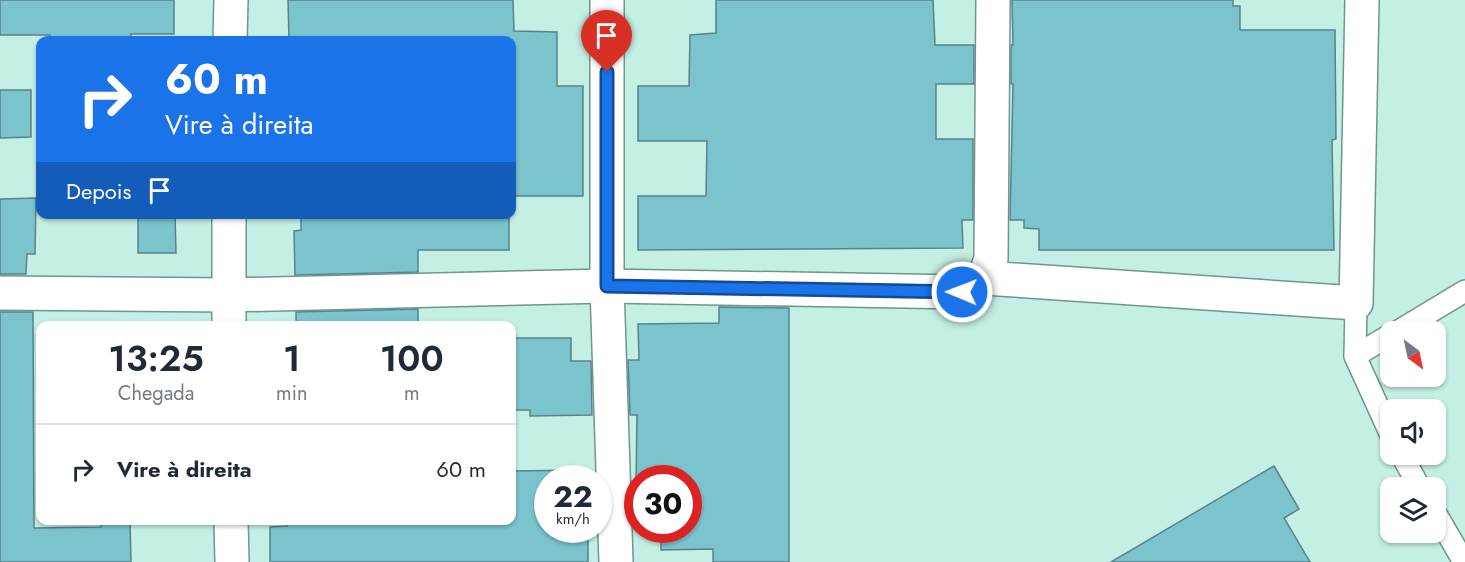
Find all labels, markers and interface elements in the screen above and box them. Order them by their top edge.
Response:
pin [581,10,632,72]
icon: arrive [590,19,623,52]
text: 60 m [165,49,268,110]
icon: right [66,60,144,138]
text: Vire à direita [165,105,314,144]
icon: arrive [143,174,176,207]
text: Depois [66,175,131,207]
position arrow [930,260,994,324]
north arrow [1380,321,1446,387]
map controls [1380,321,1446,543]
text: 13:25 [108,332,204,384]
text: 1 [283,332,301,384]
text: 100 [380,332,444,384]
text: Chegada [118,379,194,408]
text: min [276,379,307,408]
text: m [404,379,419,408]
button: sound [1380,399,1446,465]
icon: right [66,453,99,486]
text: Vire à direita [117,453,252,485]
text: 60 m [436,453,486,485]
speed limit sign: 30 [624,465,702,543]
text: 22 [553,475,593,518]
button: layers [1380,477,1446,543]
text: km/h [556,508,590,530]

